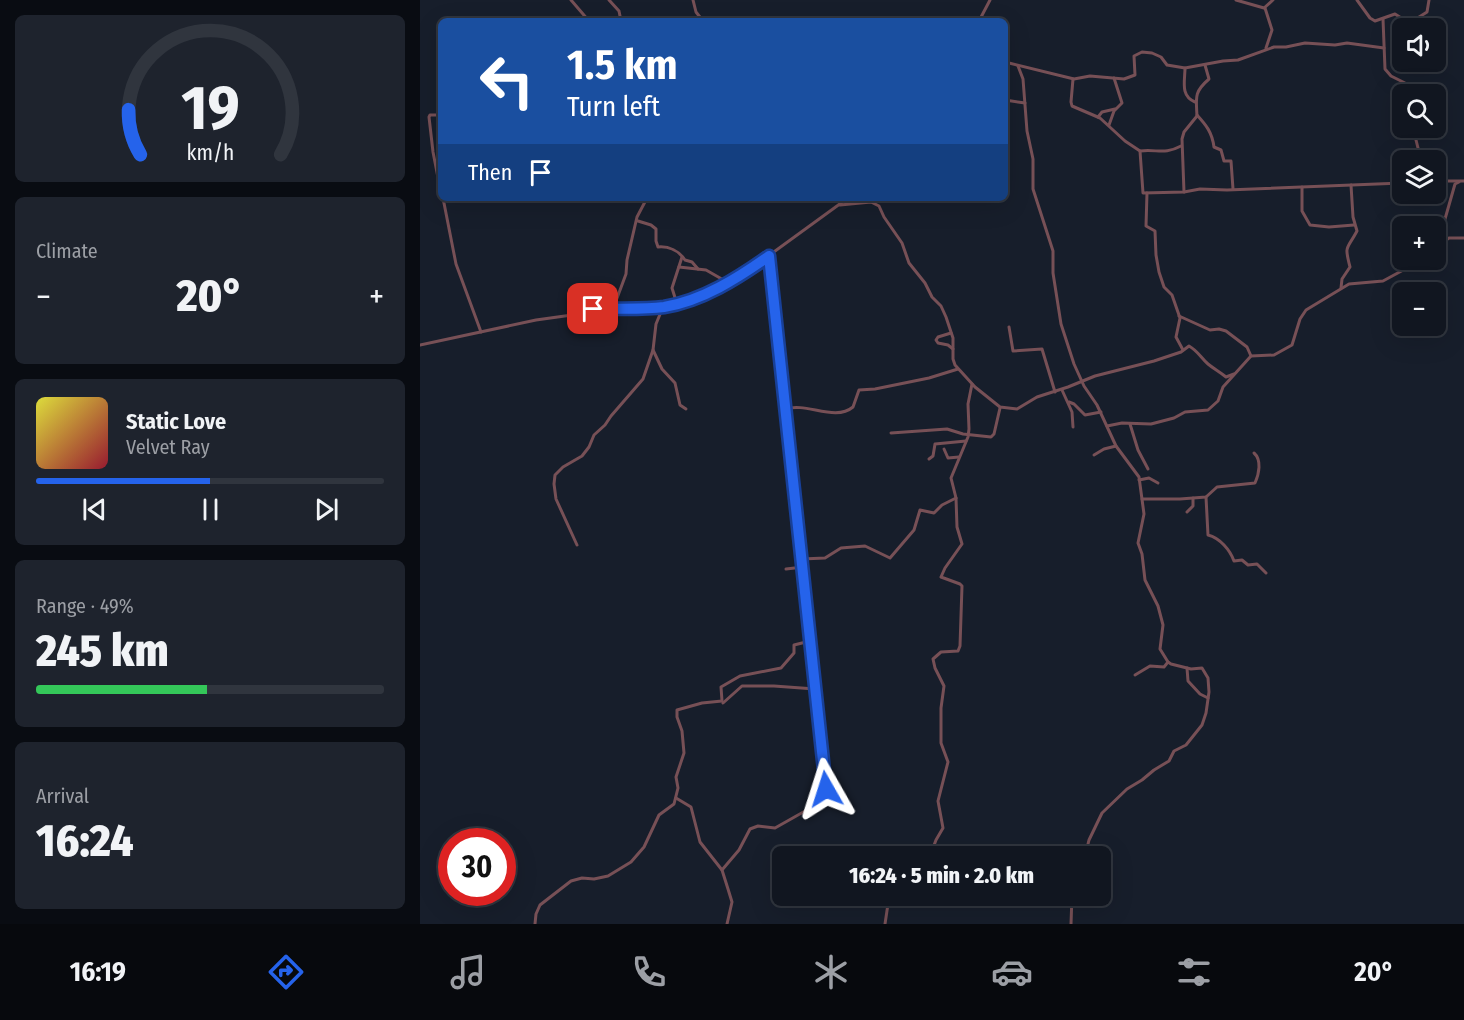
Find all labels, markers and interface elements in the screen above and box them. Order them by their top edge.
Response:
map controls [1392,18,1446,336]
button: sound [1392,18,1446,72]
text: 1.5 km [567,40,678,90]
icon: left [468,42,546,120]
text: 19 [181,72,239,147]
button: search [1392,84,1446,138]
text: Turn left [567,91,660,123]
text: km/h [186,141,234,167]
button: layers [1392,150,1446,204]
icon: arrive [524,156,557,189]
text: Then [468,159,512,186]
button: + [1392,216,1446,270]
text: Climate [36,239,98,263]
text: 20° [176,269,243,323]
text: − [36,277,51,317]
text: + [369,277,384,317]
button: − [1392,282,1446,336]
pin [567,283,618,334]
icon: arrive [576,292,609,325]
text: Static Love [126,408,226,435]
text: Velvet Ray [126,435,210,459]
icon: previous [78,493,111,526]
icon: pause [194,493,227,526]
icon: next [310,493,343,526]
text: Range · 49% [36,594,134,618]
text: 245 km [36,624,169,678]
position arrow [794,757,858,821]
text: Arrival [36,784,89,808]
text: 16:24 [36,814,134,868]
speed limit sign: 30 [438,828,516,906]
text: 16:24 · 5 min · 2.0 km [849,862,1034,889]
icon: directions [265,951,307,993]
icon: music [447,951,489,993]
icon: phone [628,951,670,993]
icon: climate [810,951,852,993]
icon: car [991,951,1033,993]
icon: filters [1173,951,1215,993]
text: 16:19 [70,956,126,988]
text: 20° [1354,956,1394,988]

